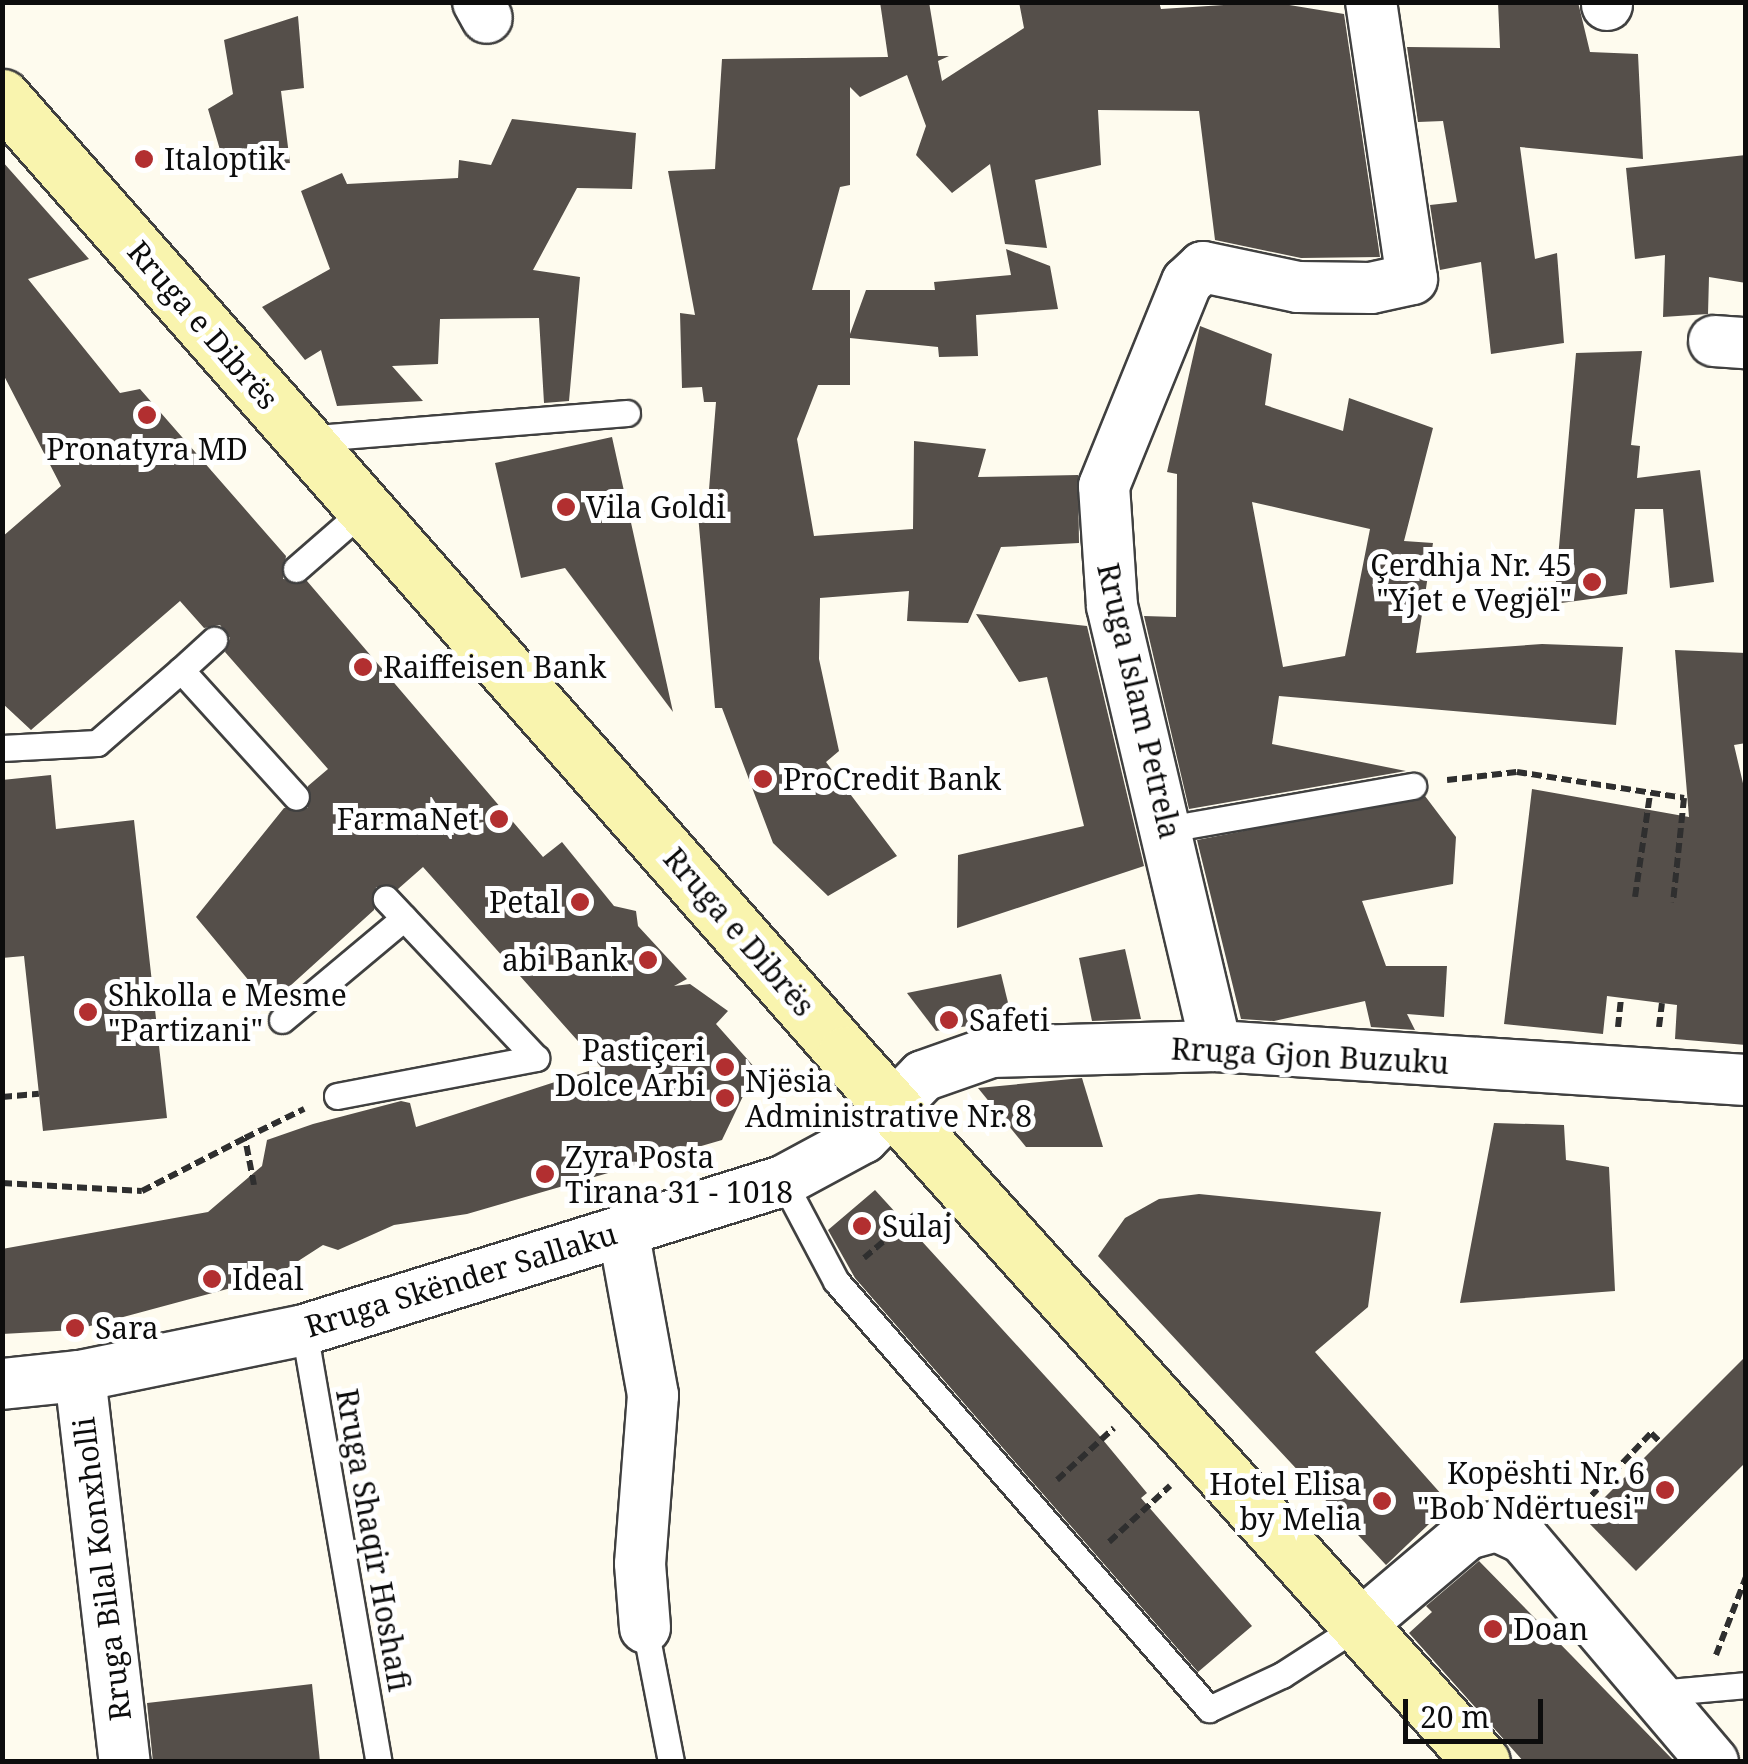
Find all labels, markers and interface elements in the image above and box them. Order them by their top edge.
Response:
place label: Italoptik [164,141,285,177]
marker: Italoptik [133,148,155,170]
street label: Rruga e Dibrës [120,234,286,416]
marker: Pronatyra MD [136,404,158,426]
place label: Pronatyra MD [46,431,248,467]
place label: Vila Goldi [586,489,726,525]
marker: Vila Goldi [555,496,577,518]
place label: Çerdhja Nr. 45 "Yjet e Vegjël" [1370,547,1572,618]
street label: Rruga Islam Petrela [1090,560,1188,842]
marker: Çerdhja Nr. 45 "Yjet e Vegjël" [1581,571,1603,593]
place label: Raiffeisen Bank [383,649,606,685]
marker: Raiffeisen Bank [352,656,374,678]
place label: ProCredit Bank [783,761,1001,797]
marker: ProCredit Bank [752,768,774,790]
place label: FarmaNet [337,801,479,837]
marker: FarmaNet [488,808,510,830]
street label: Rruga e Dibrës [656,841,822,1023]
place label: Petal [489,884,560,920]
marker: Petal [569,891,591,913]
place label: abi Bank [502,942,628,978]
marker: abi Bank [637,949,659,971]
place label: Shkolla e Mesme "Partizani" [108,977,347,1048]
marker: Shkolla e Mesme "Partizani" [77,1001,99,1023]
place label: Safeti [969,1002,1049,1038]
marker: Safeti [938,1009,960,1031]
street label: Rruga Gjon Buzuku [1170,1031,1450,1081]
place label: Pastiçeri Dolce Arbi [555,1032,705,1102]
marker: Pastiçeri Dolce Arbi [714,1056,736,1078]
place label: Njësia Administrative Nr. 8 [745,1063,1032,1134]
marker: Njësia Administrative Nr. 8 [714,1087,736,1109]
place label: Zyra Posta Tirana 31 - 1018 [565,1139,793,1210]
marker: Zyra Posta Tirana 31 - 1018 [534,1163,556,1185]
place label: Sulaj [882,1208,953,1244]
street label: Rruga Skënder Sallaku [301,1215,621,1345]
marker: Sulaj [851,1215,873,1237]
place label: Ideal [232,1261,304,1297]
marker: Ideal [201,1268,223,1290]
place label: Sara [95,1310,159,1346]
marker: Sara [64,1317,86,1339]
street label: Rruga Shaqir Hoshafi [329,1386,417,1694]
street label: Rruga Bilal Konxholli [66,1415,138,1723]
place label: Kopështi Nr. 6 "Bob Ndërtuesi" [1417,1455,1645,1526]
place label: Hotel Elisa by Melia [1209,1466,1362,1536]
marker: Kopështi Nr. 6 "Bob Ndërtuesi" [1654,1479,1676,1501]
marker: Hotel Elisa by Melia [1371,1490,1393,1512]
place label: Doan [1513,1611,1588,1647]
marker: Doan [1482,1618,1504,1640]
scale bar [1408,1679,1548,1741]
text: 20 m [1420,1696,1490,1737]

